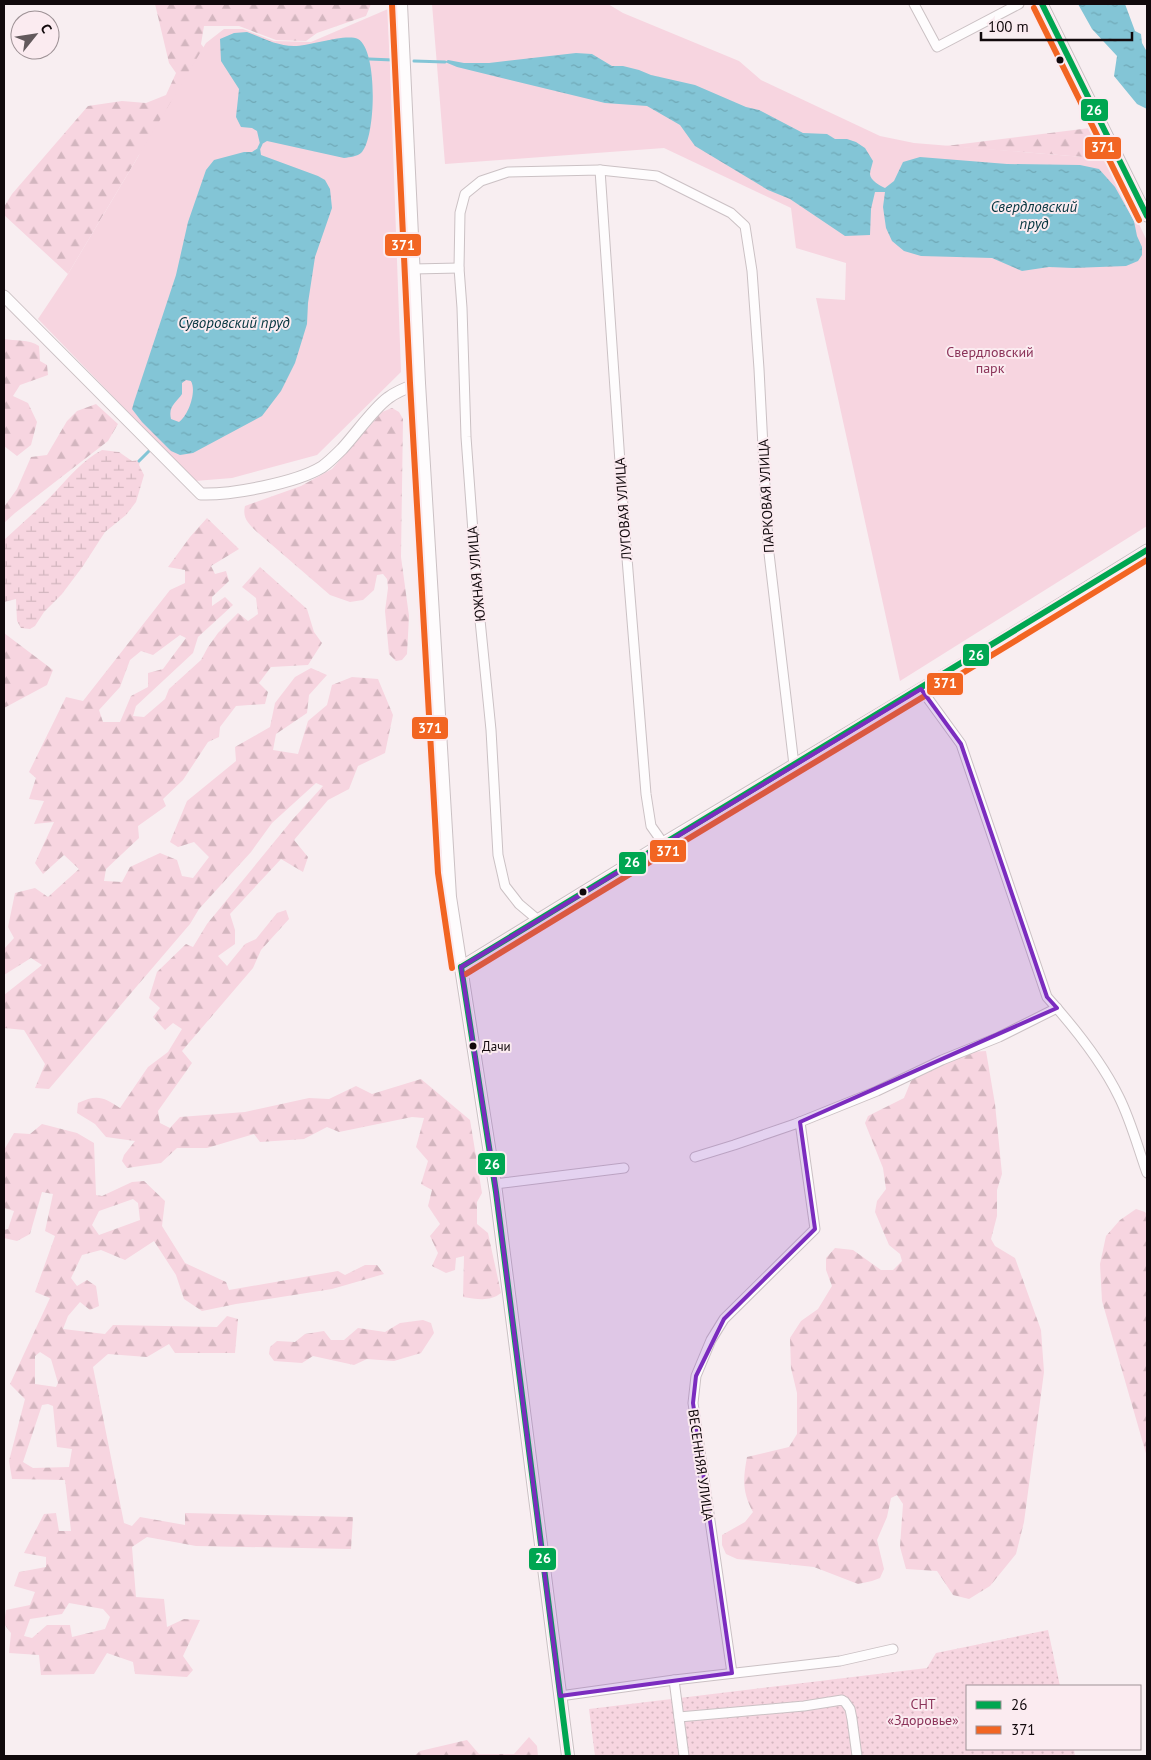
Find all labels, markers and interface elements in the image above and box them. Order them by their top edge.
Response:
north arrow [10,10,60,60]
scale bar [981,10,1132,42]
text: 100 m [988,17,1029,36]
text: С [37,21,56,37]
unlabelled marker [1055,55,1065,65]
line badge: 26 [1080,98,1109,122]
text: 26 [1086,101,1102,119]
line badge: 371 [1084,136,1122,160]
text: 371 [1091,138,1115,156]
water label: Свердловский пруд [991,197,1078,233]
line badge: 371 [384,233,422,257]
text: 371 [391,236,415,254]
water label: Суворовский пруд [178,313,290,332]
park label: Свердловский парк [946,343,1034,377]
street label: ПАРКОВАЯ УЛИЦА [754,438,778,553]
street label: ЛУГОВАЯ УЛИЦА [610,456,636,562]
street label: ЮЖНАЯ УЛИЦА [463,525,489,623]
line badge: 26 [962,643,990,667]
text: 26 [968,646,984,664]
line badge: 371 [926,672,964,696]
text: 371 [933,674,957,692]
line badge: 371 [411,716,449,740]
text: 371 [418,719,442,737]
line badge: 371 [649,839,687,863]
text: 371 [656,842,680,860]
line badge: 26 [618,851,647,875]
text: 26 [624,853,640,871]
unlabelled marker [578,887,588,897]
place label: Дачи [482,1038,511,1055]
marker: Дачи [468,1041,478,1051]
line badge: 26 [477,1152,506,1176]
text: 26 [484,1155,500,1173]
street label: ВЕСЕННЯЯ УЛИЦА [684,1408,718,1523]
line badge: 26 [528,1547,557,1571]
text: 26 [535,1549,551,1567]
legend [966,1685,1141,1750]
park label: СНТ «Здоровье» [887,1695,959,1729]
text: 26 [1011,1695,1027,1714]
text: 371 [1011,1720,1036,1739]

